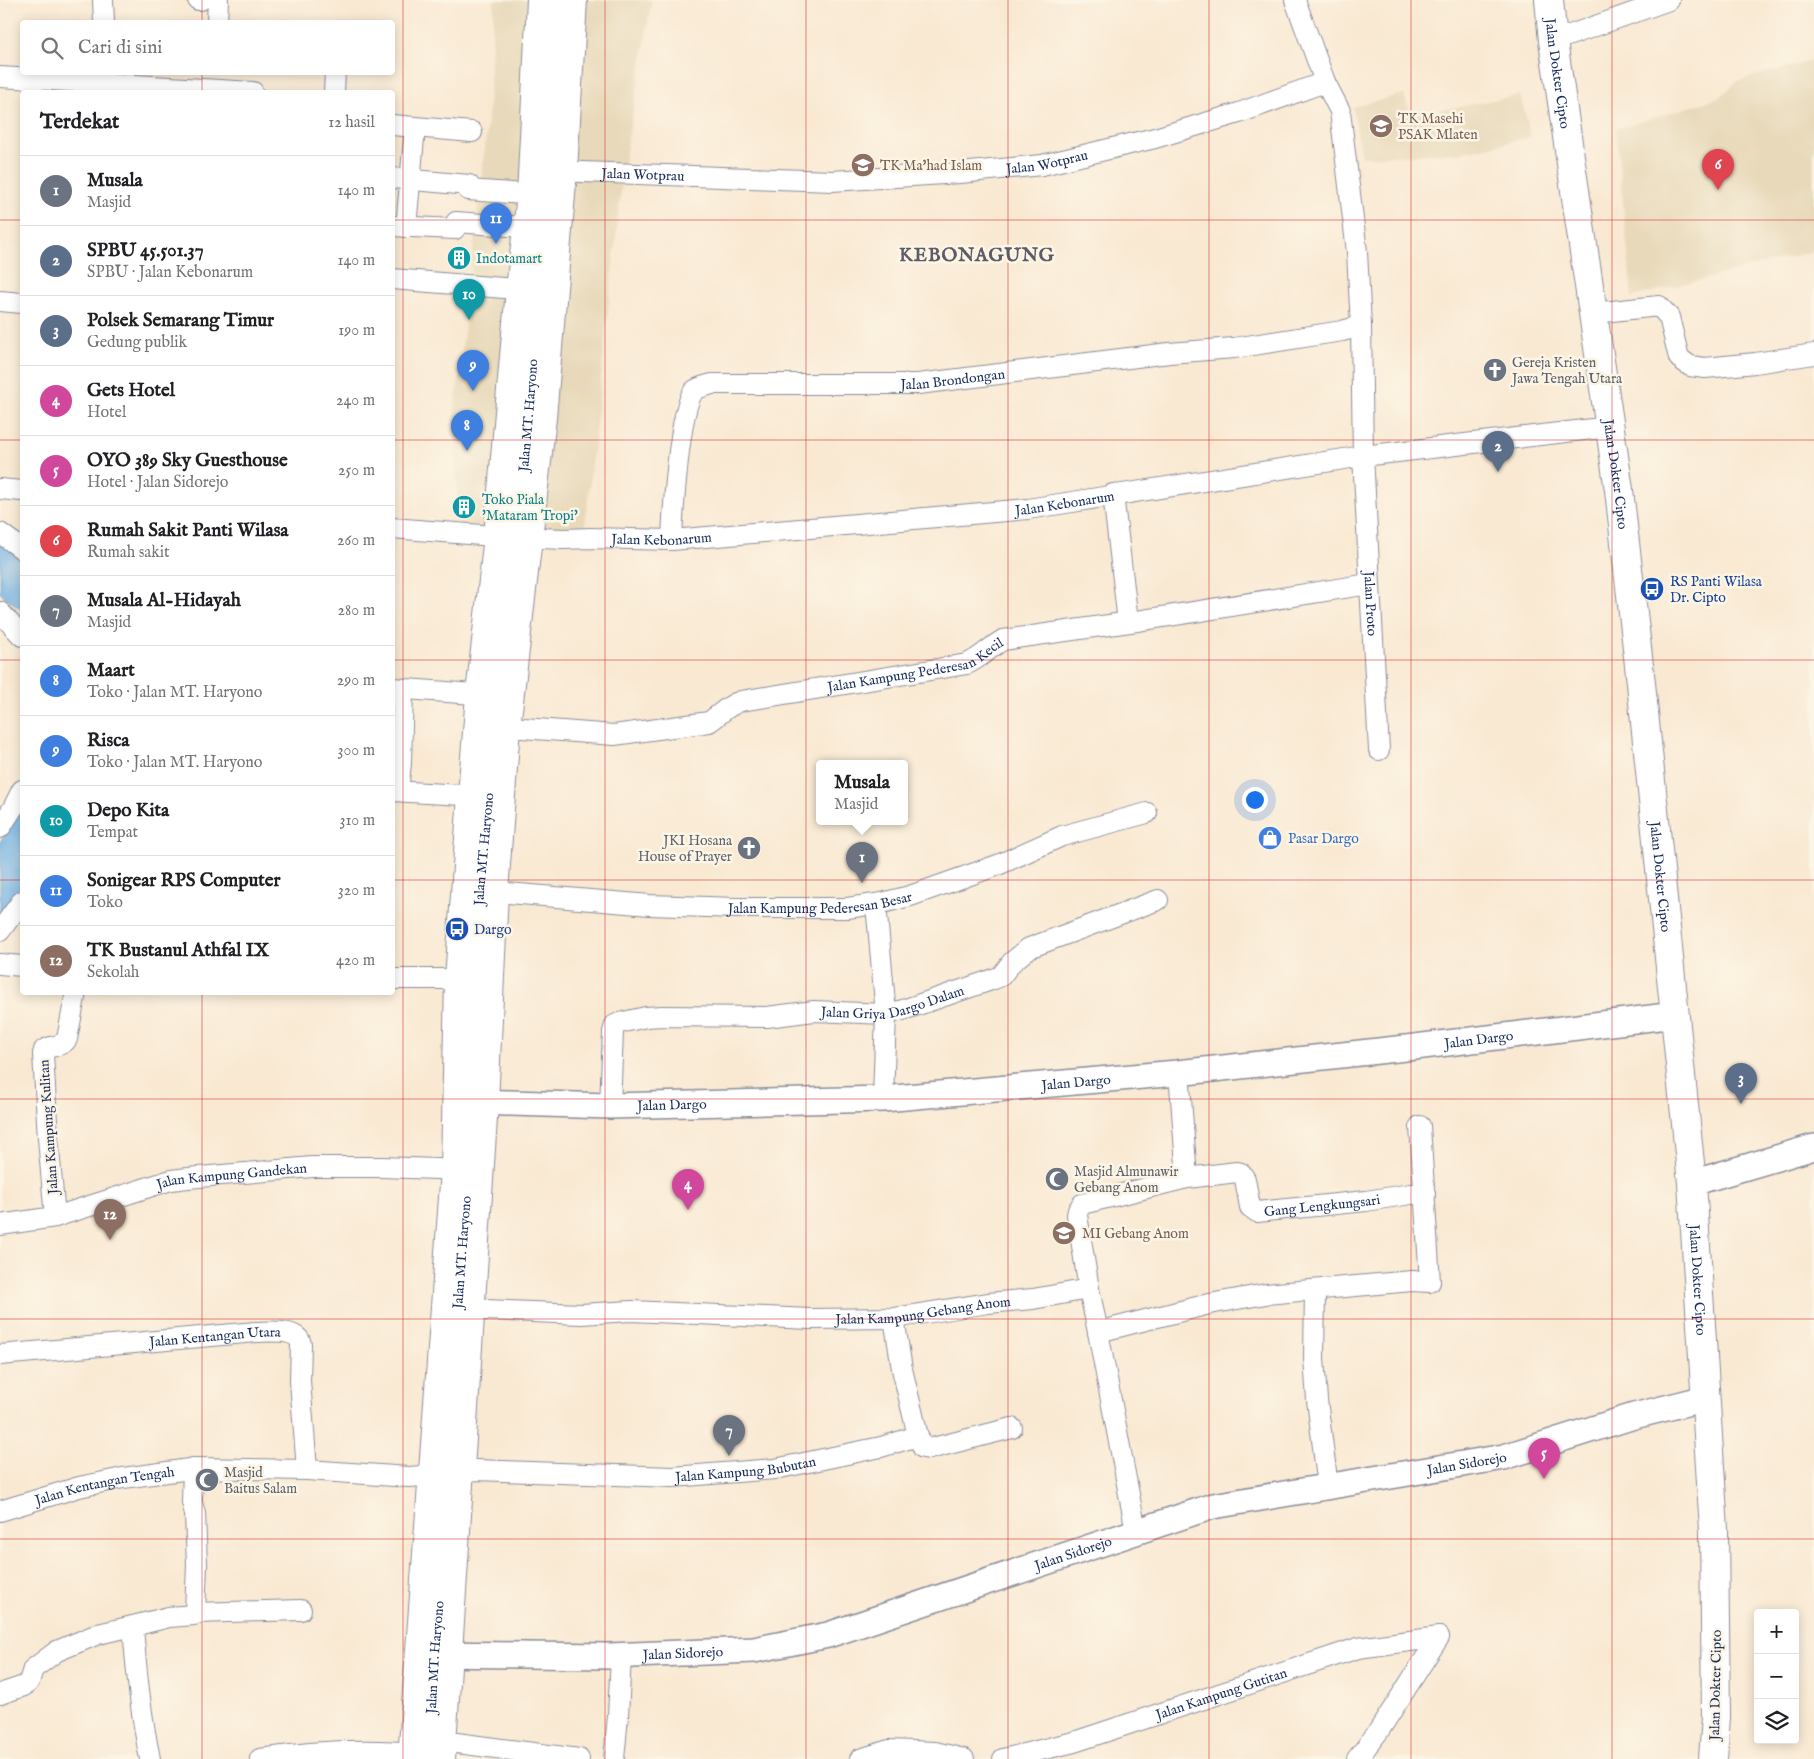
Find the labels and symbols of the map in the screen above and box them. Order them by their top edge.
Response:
street label: Jalan Dokter Cipto [1541,16,1574,130]
place label: TK Masehi PSAK Mlaten [1398,110,1478,144]
school or university icon: TK Masehi PSAK Mlaten [1368,113,1394,139]
street label: Jalan Wotprau [1003,146,1090,179]
pin: 6 [1702,149,1734,190]
school or university icon: TK Ma'had Islam [850,152,876,178]
place label: TK Ma'had Islam [880,157,982,175]
street label: Jalan Wotprau [599,165,685,186]
pin: 11 [480,203,512,244]
district label: KEBONAGUNG [899,244,1055,268]
building icon: Indotamart [446,245,472,271]
place label: Indotamart [476,250,542,268]
pin: 10 [453,279,485,320]
pin: 9 [457,350,489,391]
place label: Gereja Kristen Jawa Tengah Utara [1510,354,1623,388]
church icon: Gereja Kristen Jawa Tengah Utara [1482,357,1508,383]
street label: Jalan MT. Haryono [515,358,542,475]
street label: Jalan Brondongan [899,365,1006,394]
pin: 8 [451,410,483,451]
street label: Jalan Dokter Cipto [1598,416,1631,531]
pin: 2 [1482,431,1514,472]
street label: Jalan Kebonarum [1012,487,1116,520]
place label: Toko Piala 'Mataram Tropi' [482,491,578,525]
building icon: Toko Piala 'Mataram Tropi' [451,494,477,520]
street label: Jalan Kebonarum [609,529,713,550]
street label: Jalan Proto [1359,569,1381,637]
place label: RS Panti Wilasa Dr. Cipto [1670,573,1763,607]
bus stop icon: RS Panti Wilasa Dr. Cipto [1639,576,1665,602]
street label: Jalan Kampung Pederesan Kecil [824,634,1007,697]
your location [1242,787,1268,813]
street label: Jalan MT. Haryono [471,791,499,908]
street label: Jalan Dokter Cipto [1645,819,1674,933]
shop icon: Pasar Dargo [1257,825,1283,851]
place label: Pasar Dargo [1288,830,1359,848]
place label: JKI Hosana House of Prayer [638,832,733,866]
church icon: JKI Hosana House of Prayer [736,835,762,861]
pin: 1 [846,842,878,883]
street label: Jalan Kampung Pederesan Besar [726,888,914,918]
bus stop icon: Dargo [444,916,470,942]
place label: Dargo [474,921,512,939]
street label: Jalan Griya Dargo Dalam [818,982,967,1024]
street label: Jalan Dargo [1441,1027,1515,1054]
street label: Jalan Kampung Kulitan [35,1059,63,1197]
pin: 3 [1725,1063,1757,1104]
street label: Jalan Dargo [1039,1071,1112,1095]
street label: Jalan Dargo [635,1096,707,1115]
street label: Jalan Kampung Gandekan [152,1159,308,1195]
place label: Masjid Almunawir Gebang Anom [1074,1163,1178,1197]
mosque icon: Masjid Almunawir Gebang Anom [1044,1166,1070,1192]
pin: 4 [672,1169,704,1210]
street label: Gang Lengkungsari [1263,1191,1382,1221]
street label: Jalan MT. Haryono [449,1195,476,1311]
pin: 12 [94,1199,126,1240]
school or university icon: MI Gebang Anom [1051,1220,1077,1246]
street label: Jalan Dokter Cipto [1685,1222,1710,1336]
place label: MI Gebang Anom [1082,1225,1189,1243]
street label: Jalan Kampung Gebang Anom [833,1293,1012,1329]
street label: Jalan Kentangan Utara [147,1324,282,1352]
pin: 7 [713,1415,745,1456]
pin: 5 [1528,1438,1560,1479]
street label: Jalan Sidorejo [1424,1449,1508,1480]
street label: Jalan Kampung Bubutan [673,1453,818,1487]
street label: Jalan Kentangan Tengah [31,1463,176,1510]
place label: Masjid Baitus Salam [224,1464,297,1498]
mosque icon: Masjid Baitus Salam [194,1467,220,1493]
street label: Jalan Sidorejo [1031,1532,1115,1576]
street label: Jalan MT. Haryono [422,1600,449,1716]
street label: Jalan Dokter Cipto [1706,1629,1726,1743]
street label: Jalan Sidorejo [641,1643,724,1665]
street label: Jalan Kampung Gutitan [1152,1664,1290,1725]

